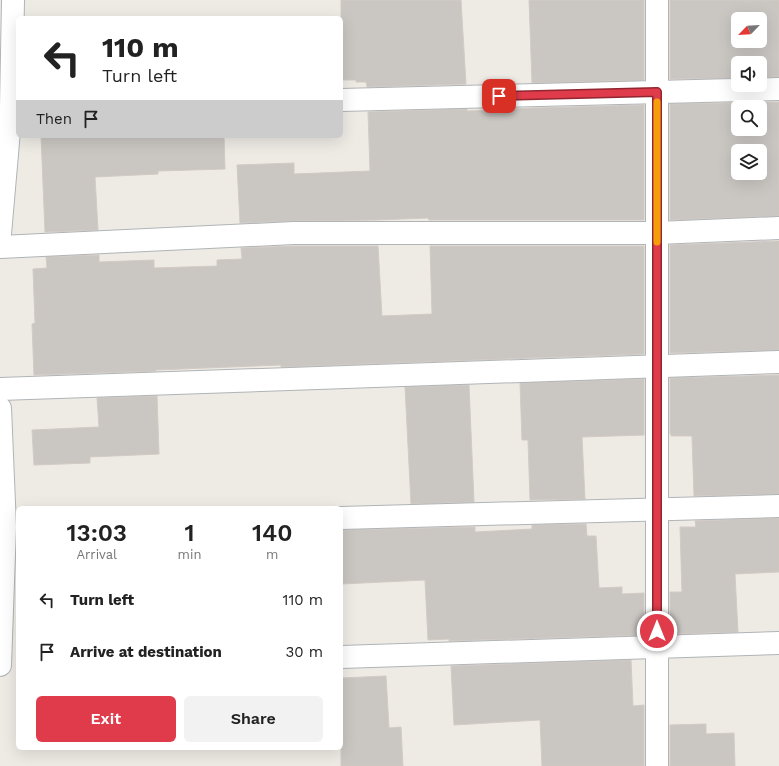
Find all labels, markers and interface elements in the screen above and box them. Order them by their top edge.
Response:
north arrow [731,12,767,48]
map controls [731,12,767,180]
text: 110 m [102,31,179,64]
icon: left [36,32,88,84]
button: sound [731,56,767,92]
text: Turn left [102,65,177,86]
pin [482,79,516,113]
icon: arrive [488,85,510,107]
button: search [731,100,767,136]
icon: arrive [80,108,102,130]
text: Then [36,110,72,128]
button: layers [731,144,767,180]
text: 13:03 [67,519,127,547]
text: 1 [184,519,194,547]
text: 140 [252,519,292,547]
text: Arrival [76,547,117,562]
text: min [178,547,201,562]
text: m [266,547,278,562]
icon: left [36,589,58,611]
text: Turn left [70,591,134,609]
text: 110 m [283,591,323,609]
position arrow [636,610,678,652]
icon: arrive [36,641,58,663]
text: Arrive at destination [70,643,222,661]
text: 30 m [286,643,323,661]
button: Exit [36,696,176,742]
button: Share [184,696,323,742]

